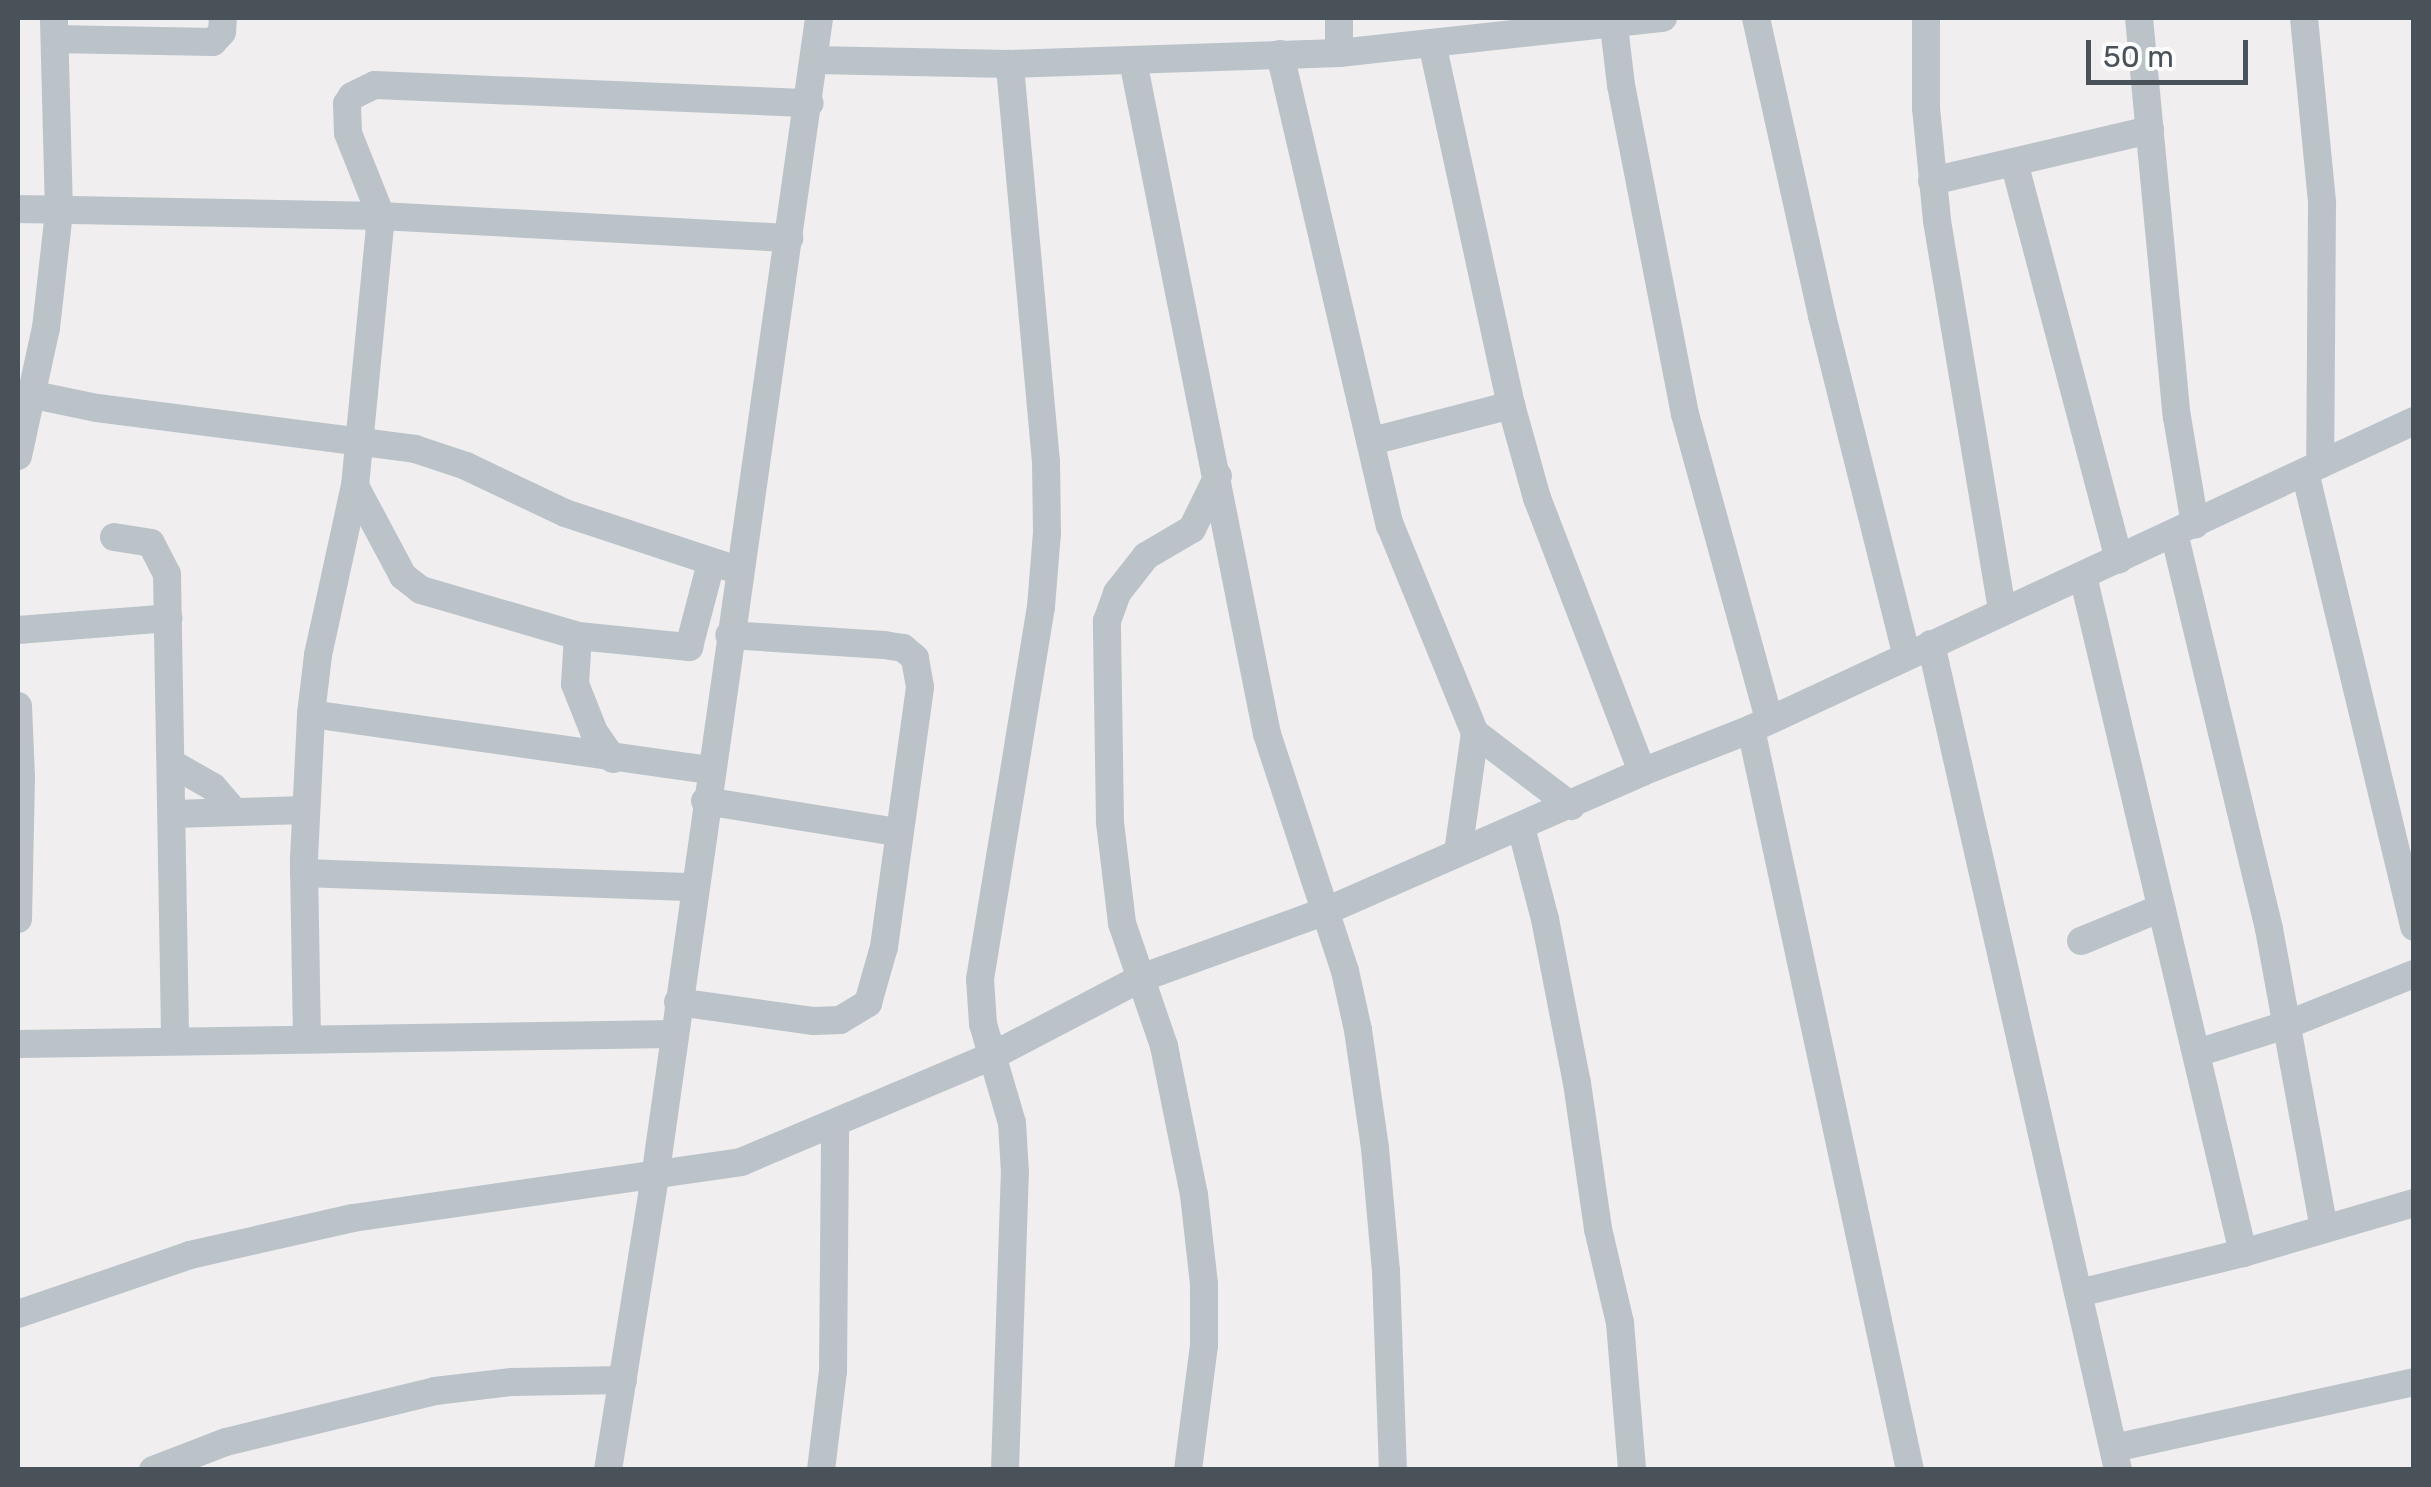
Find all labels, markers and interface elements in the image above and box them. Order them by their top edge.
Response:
scale bar [2091,20,2254,82]
text: 50 m [2103,39,2174,75]

